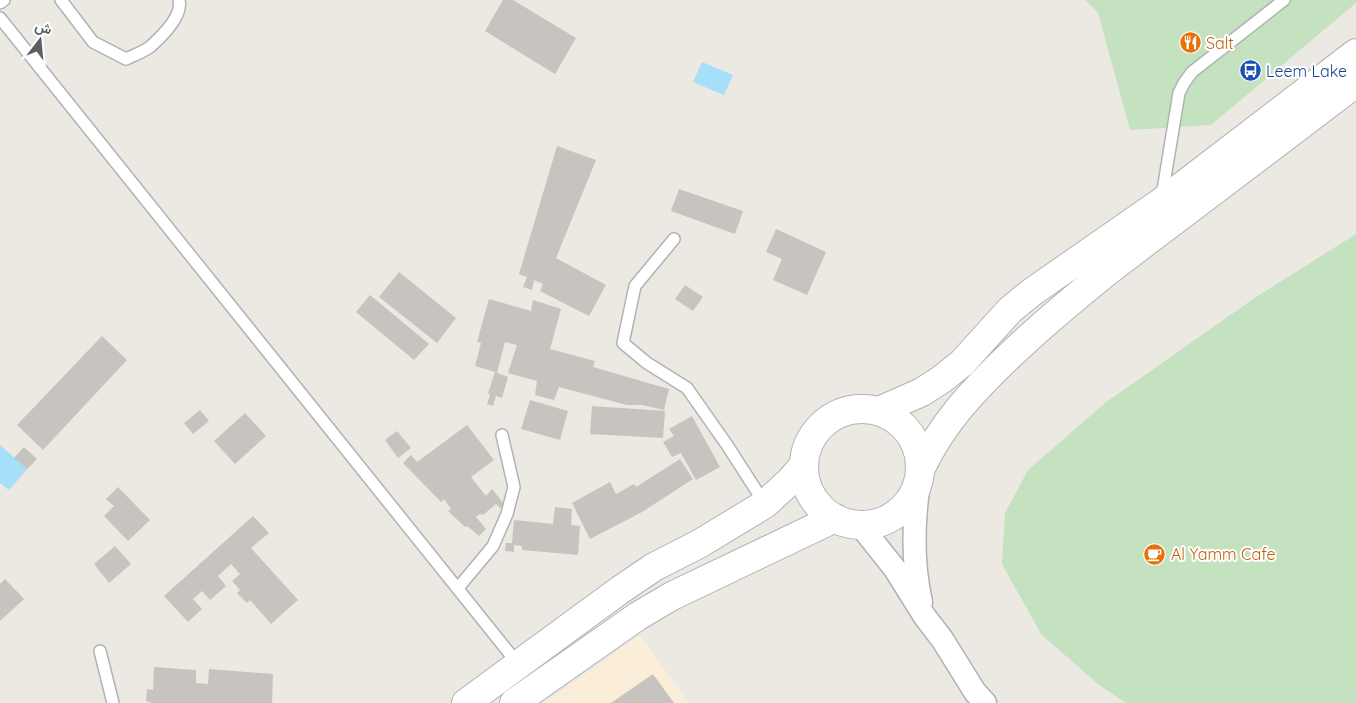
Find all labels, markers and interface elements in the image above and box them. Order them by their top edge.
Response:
north arrow [15,15,65,65]
text: ش [33,17,54,39]
restaurant icon: Salt [1178,31,1202,55]
place label: Salt [1206,33,1234,53]
bus stop icon: Leem Lake [1238,59,1262,83]
place label: Leem Lake [1266,61,1347,81]
cafe icon: Al Yamm Cafe [1143,542,1167,566]
place label: Al Yamm Cafe [1171,544,1275,564]

